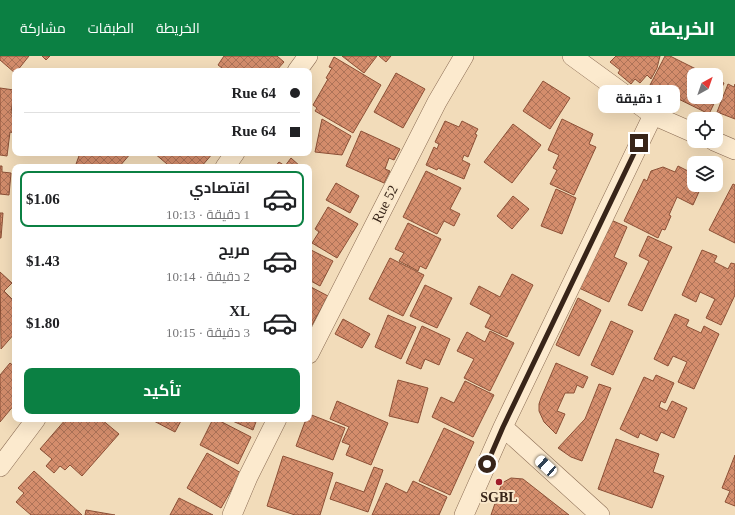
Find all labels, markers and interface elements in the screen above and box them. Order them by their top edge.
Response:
text: الخريطة [649,18,715,39]
text: مشاركة [20,21,66,36]
text: الطبقات [88,21,134,36]
text: الخريطة [156,21,200,36]
north arrow [687,68,723,104]
map controls [687,68,723,192]
text: Rue 64 [231,85,276,101]
callout: 1 دقيقة [598,85,680,113]
text: 1 دقيقة [616,91,662,106]
button: locate [687,112,723,148]
text: Rue 64 [231,123,276,139]
route end [630,134,648,152]
button: layers [687,156,723,192]
text: اقتصادي [190,180,250,196]
icon: car [262,181,298,217]
street label: Rue 52 [369,183,401,225]
text: $1.06 [26,191,60,207]
text: 1 دقيقة · 10:13 [166,207,250,222]
text: مريح [218,242,250,258]
icon: car [262,243,298,279]
text: $1.43 [26,253,60,269]
text: 2 دقيقة · 10:14 [166,269,250,284]
text: XL [229,303,250,319]
icon: car [262,305,298,341]
text: $1.80 [26,315,60,331]
text: 3 دقيقة · 10:15 [166,325,250,340]
button: تأكيد [24,368,300,414]
car [533,454,559,478]
route start [478,455,496,473]
marker: SGBL [494,477,504,487]
place label: SGBL [480,490,518,505]

